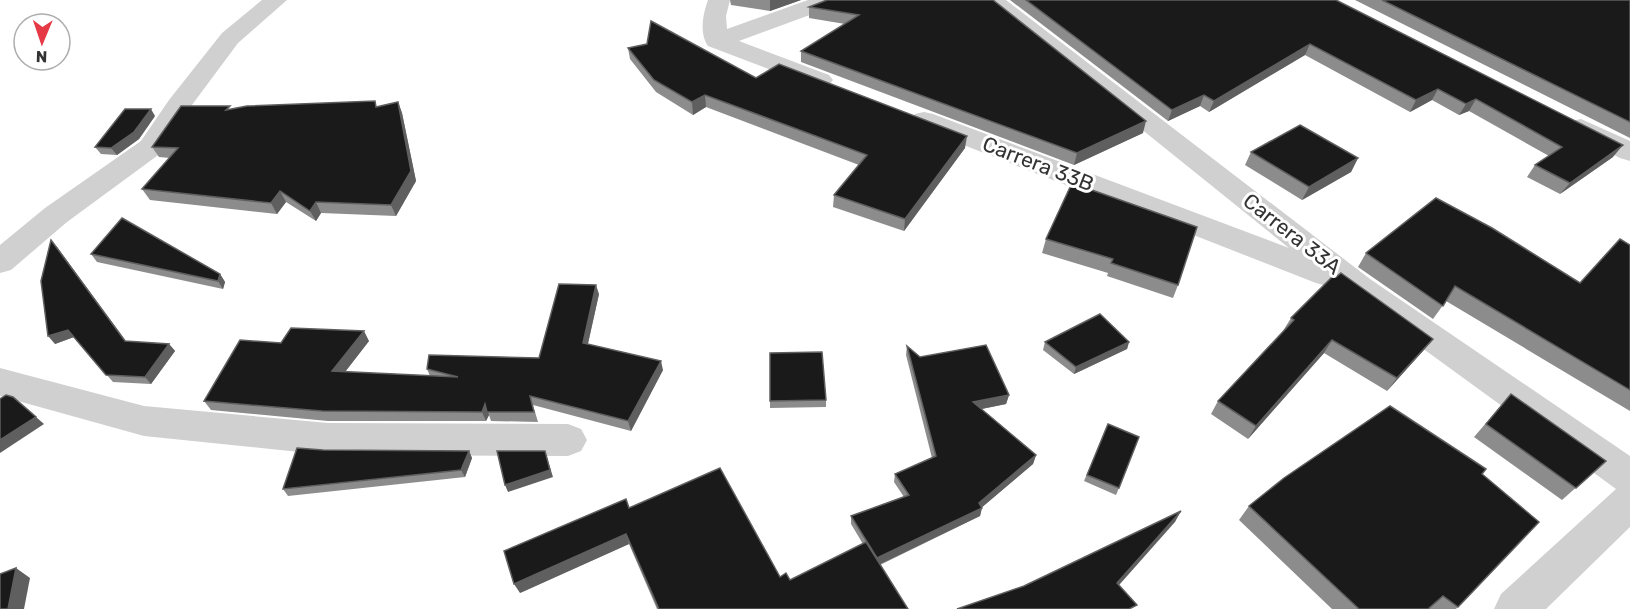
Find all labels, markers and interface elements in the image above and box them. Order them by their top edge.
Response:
north arrow [12,12,72,72]
text: N [35,47,48,66]
street label: Carrera 33B [979,131,1097,196]
street label: Carrera 33A [1239,188,1346,279]

